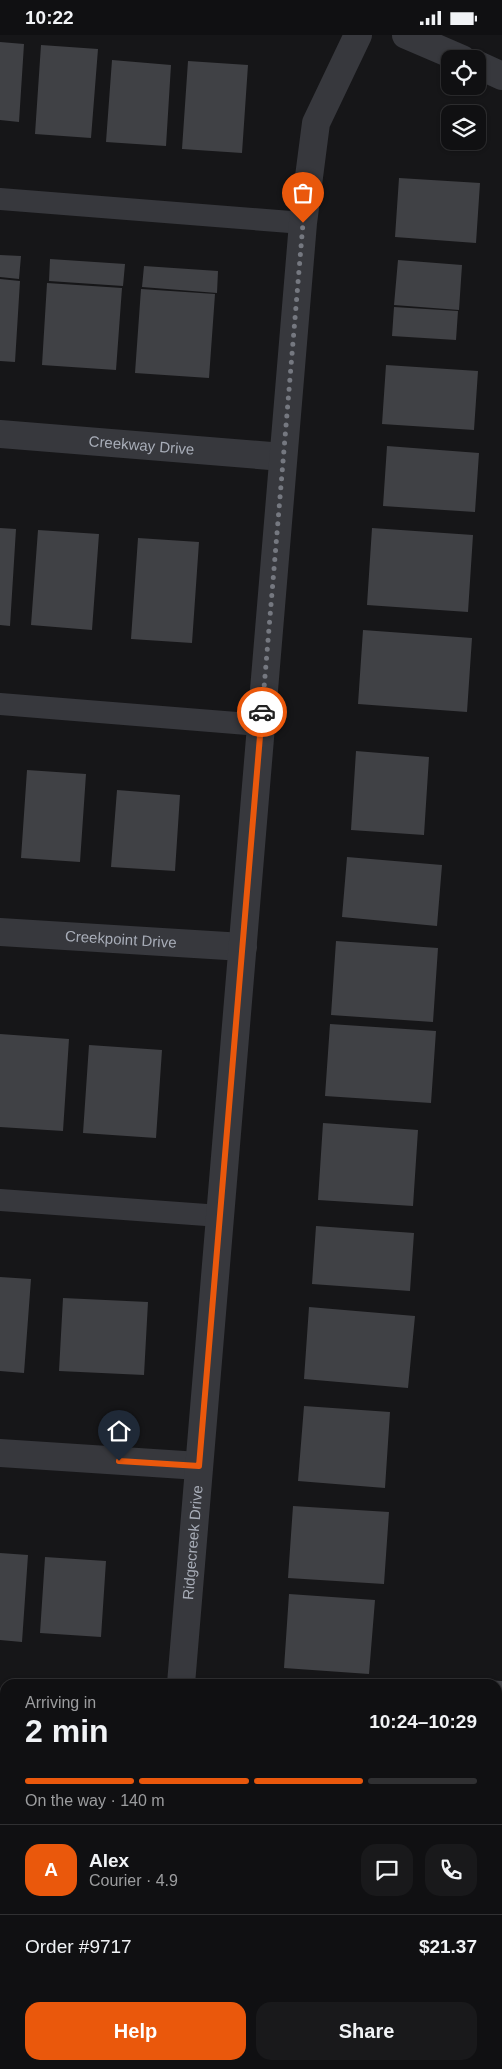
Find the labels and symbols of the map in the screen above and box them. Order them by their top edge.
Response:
pin [282,172,324,223]
street label: Creekway Drive [88,432,195,458]
courier [237,687,287,737]
street label: Creekpoint Drive [64,927,177,951]
pin [98,1410,140,1461]
street label: Ridgecreek Drive [179,1484,206,1601]

